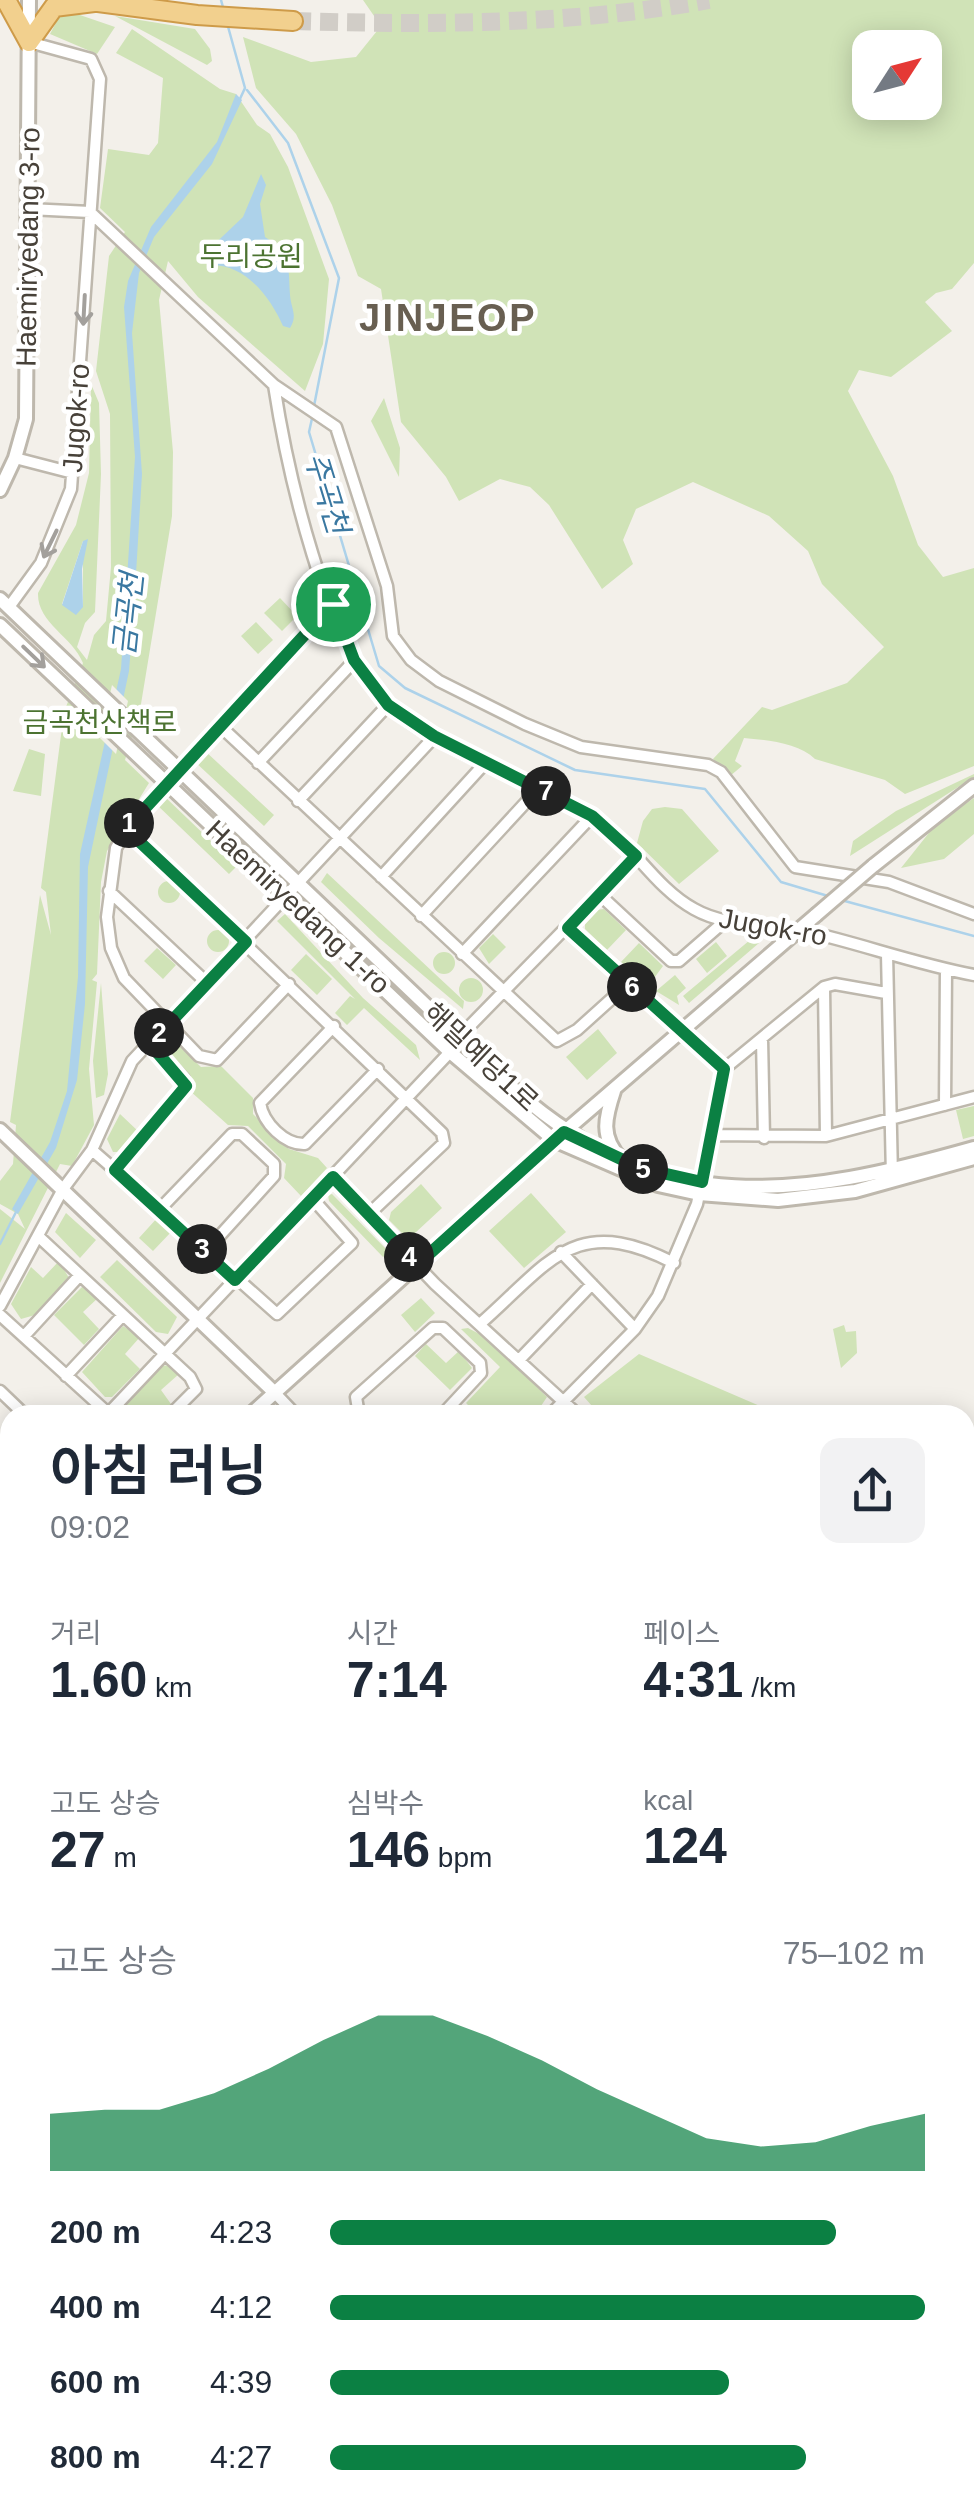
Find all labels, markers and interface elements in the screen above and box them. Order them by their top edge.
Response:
north arrow [852,30,942,120]
map controls [852,30,942,120]
street label: Haemiryedang 3-ro [10,127,46,367]
park label: 두리공원 [199,241,303,272]
one-way arrow [74,293,93,325]
district label: JINJEOP [359,297,537,339]
street label: Jugok-ro [57,363,95,473]
water label: 주곡천 [299,449,356,541]
one-way arrow [39,528,58,558]
pin [291,562,376,647]
water label: 금곡천 [107,568,149,657]
icon: arrive [306,577,361,632]
one-way arrow [21,645,45,669]
park label: 금곡천산책로 [23,707,177,738]
pin: 7 [521,766,571,816]
text: 7 [538,775,554,806]
pin: 1 [104,798,154,848]
text: 1 [121,807,137,838]
street label: Haemiryedang 1-ro [200,814,396,1000]
street label: Jugok-ro [717,902,829,952]
pin: 6 [607,962,657,1012]
text: 6 [624,971,640,1002]
street label: 해밀예당1로 [418,996,544,1118]
pin: 2 [134,1008,184,1058]
text: 2 [151,1017,167,1048]
pin: 5 [618,1144,668,1194]
text: 5 [635,1153,651,1184]
pin: 3 [177,1224,227,1274]
pin: 4 [384,1232,434,1282]
text: 3 [194,1233,210,1264]
text: 4 [401,1241,417,1272]
button: share [820,1438,925,1543]
text: 아침 러닝 [50,1440,268,1502]
text: 09:02 [50,1509,130,1545]
text: 거리 [50,1618,102,1649]
text: 시간 [347,1618,398,1649]
text: 페이스 [643,1618,721,1649]
text: 1.60 [50,1652,147,1708]
text: 7:14 [347,1652,447,1708]
text: 4:31 [643,1652,743,1708]
text: km [147,1672,192,1703]
text: /km [743,1672,796,1703]
text: kcal [643,1785,693,1816]
text: 고도 상승 [50,1788,161,1819]
text: 심박수 [347,1788,424,1819]
text: 124 [643,1818,727,1874]
text: 27 [50,1822,106,1878]
text: 146 [347,1822,430,1878]
text: m [106,1842,137,1873]
text: bpm [430,1842,492,1873]
text: 75–102 m [783,1935,925,1971]
text: 고도 상승 [50,1943,177,1979]
text: 200 m [50,2214,141,2250]
text: 4:23 [210,2214,272,2250]
text: 400 m [50,2289,141,2325]
text: 4:12 [210,2289,272,2325]
text: 600 m [50,2364,141,2400]
text: 4:39 [210,2364,272,2400]
text: 800 m [50,2439,141,2475]
text: 4:27 [210,2439,272,2475]

